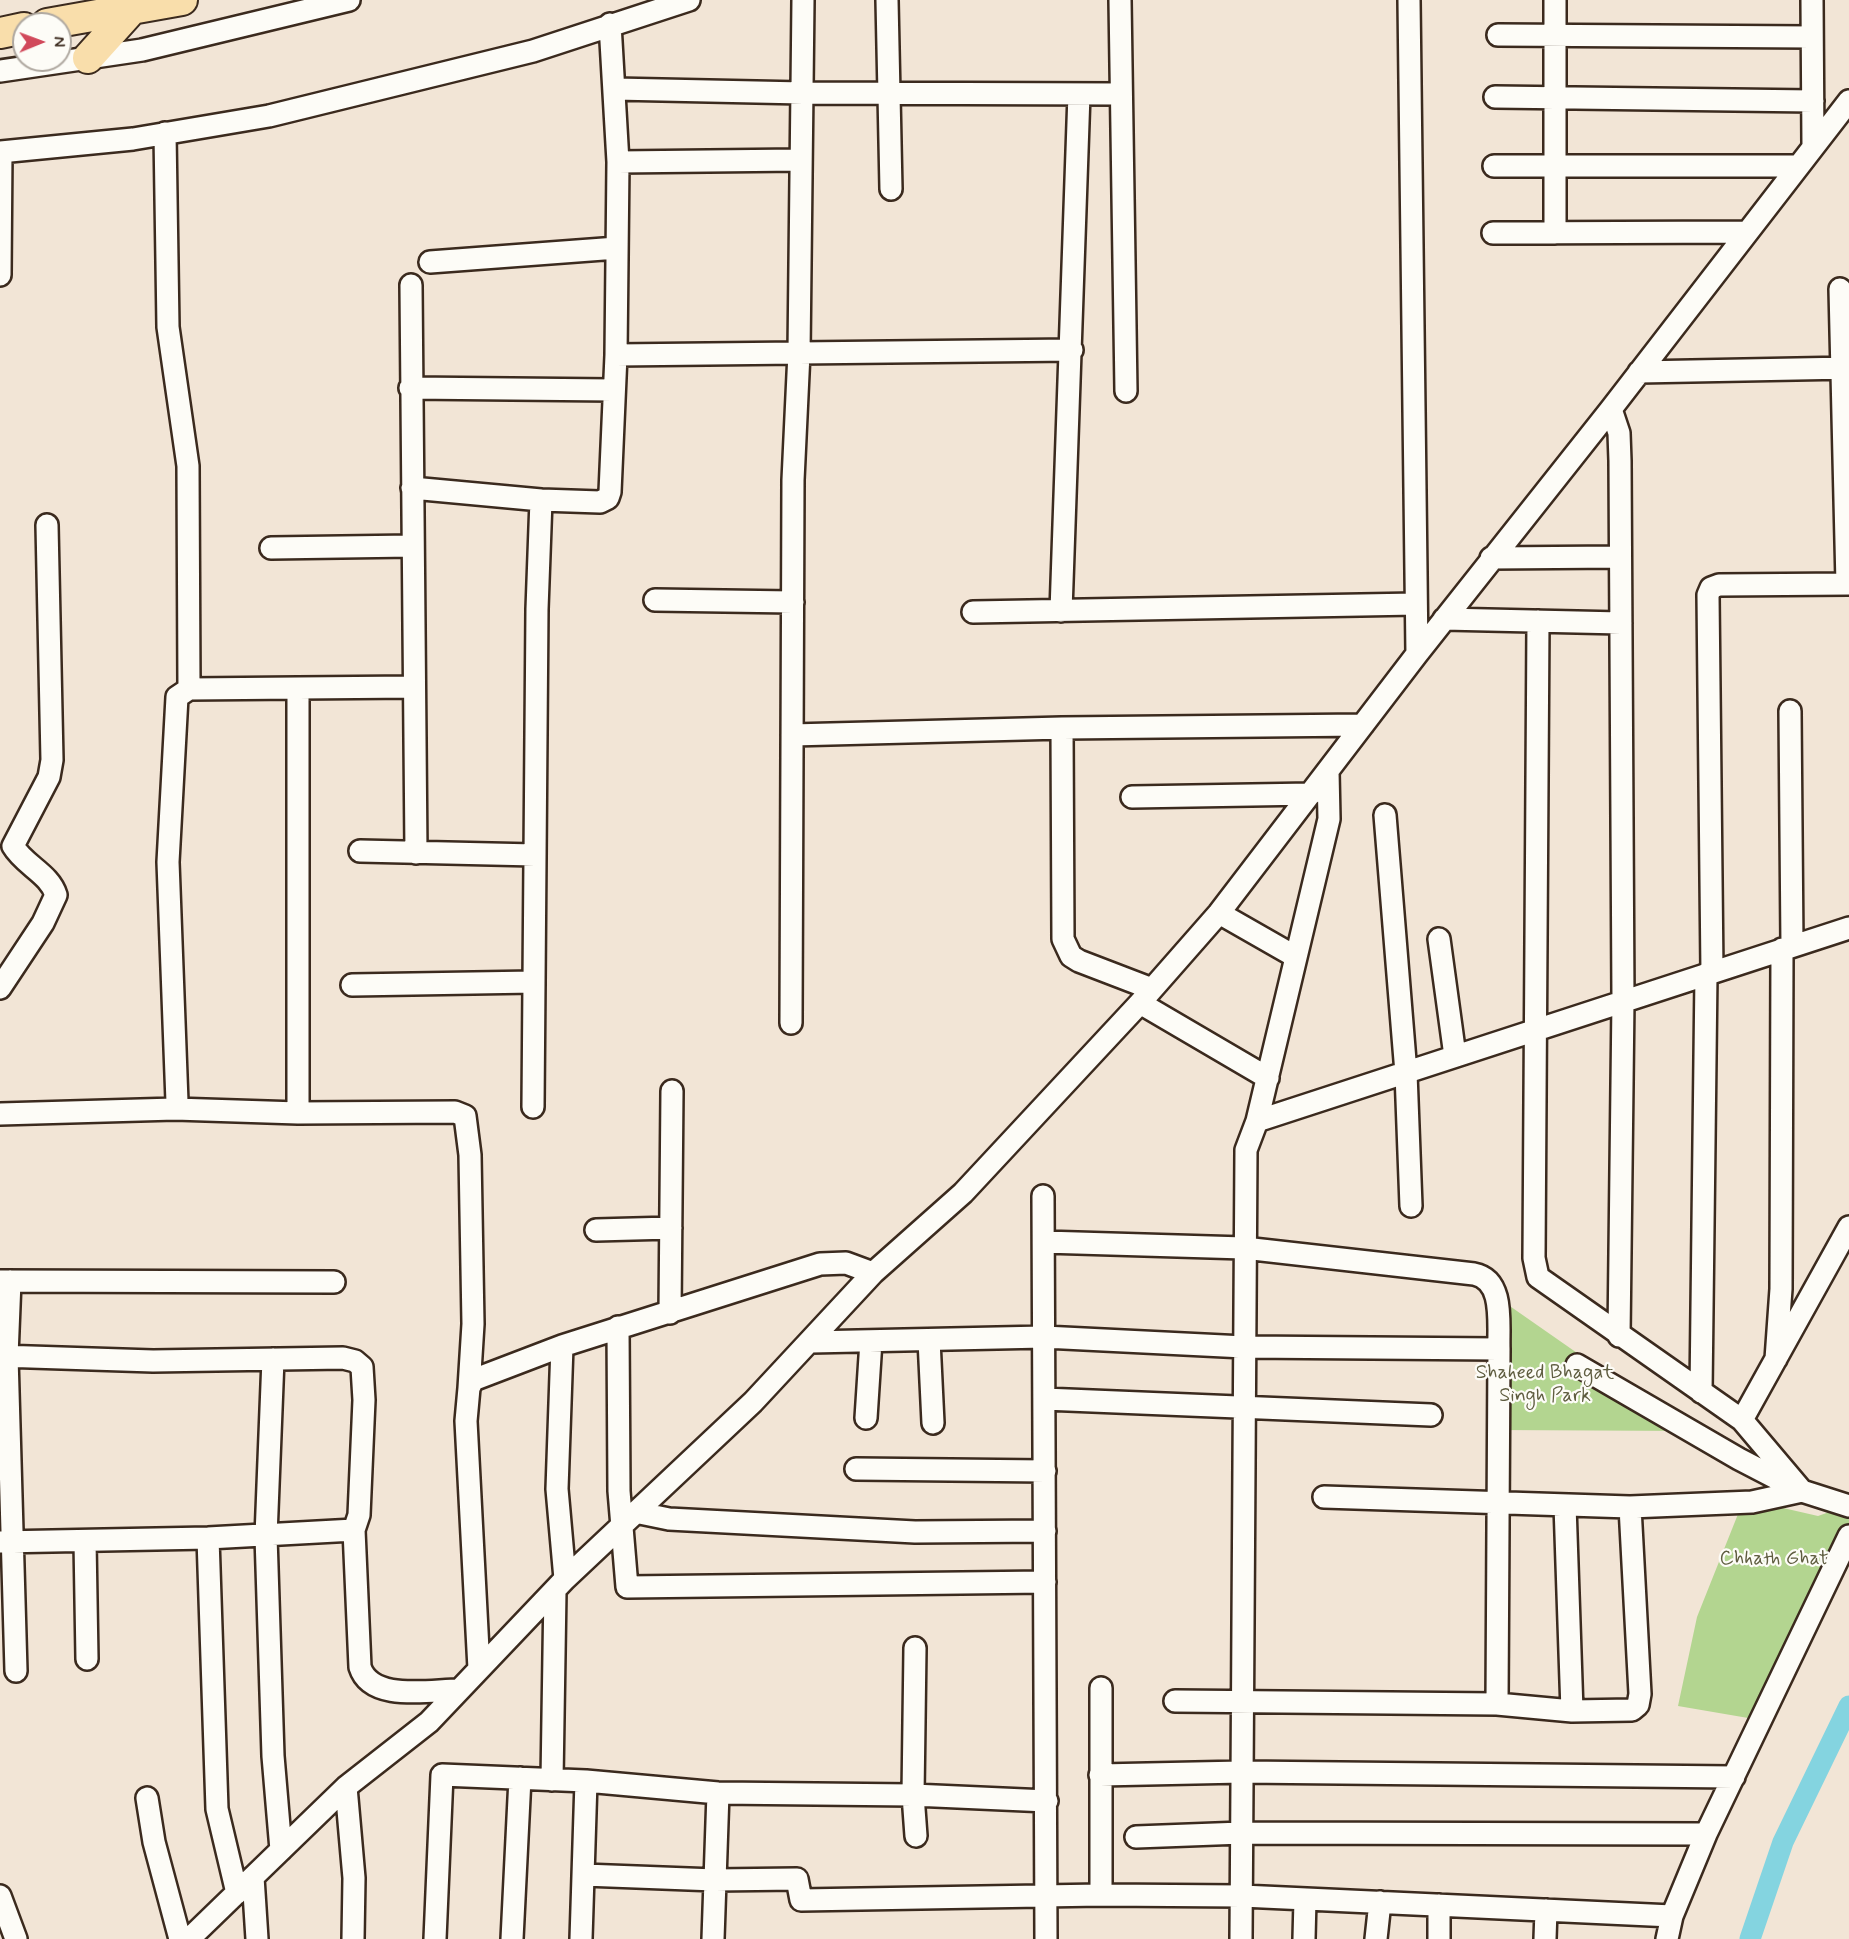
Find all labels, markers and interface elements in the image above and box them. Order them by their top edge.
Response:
north arrow [12,12,72,72]
text: N [48,36,69,47]
park label: Shaheed Bhagat Singh Park [1476,1362,1614,1409]
park label: Chhath Ghat [1720,1548,1828,1572]

